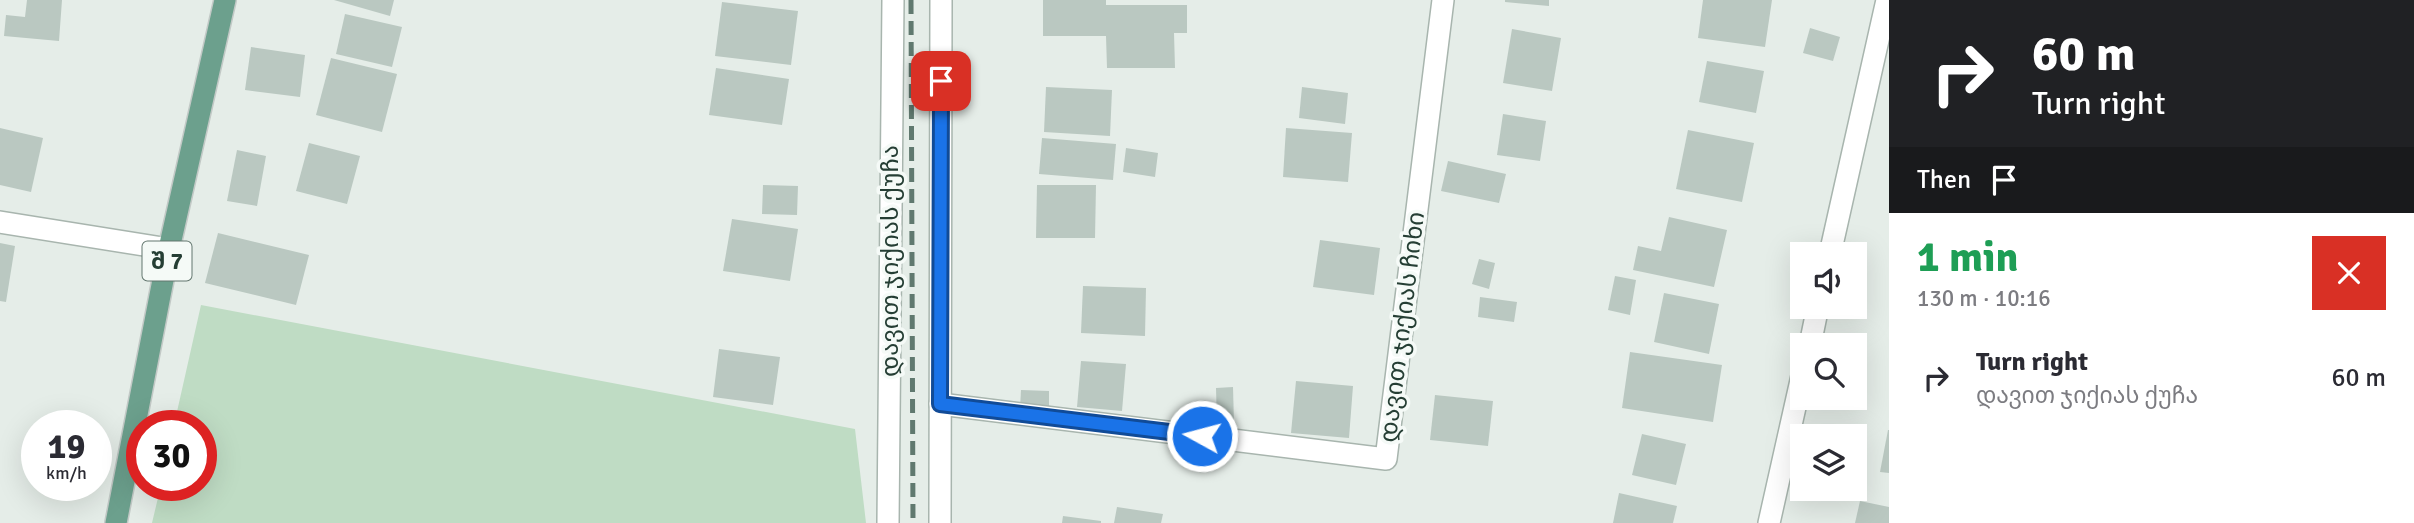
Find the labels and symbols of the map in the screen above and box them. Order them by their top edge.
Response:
pin [911,51,971,111]
street label: დავით ჯიქიას ქუჩა [875,145,905,377]
street label: დავით ჯიქიას ჩიხი [1373,210,1431,444]
road number: შ 7 [142,242,192,280]
position arrow [1165,399,1239,473]
speed limit sign: 30 [126,410,217,501]

